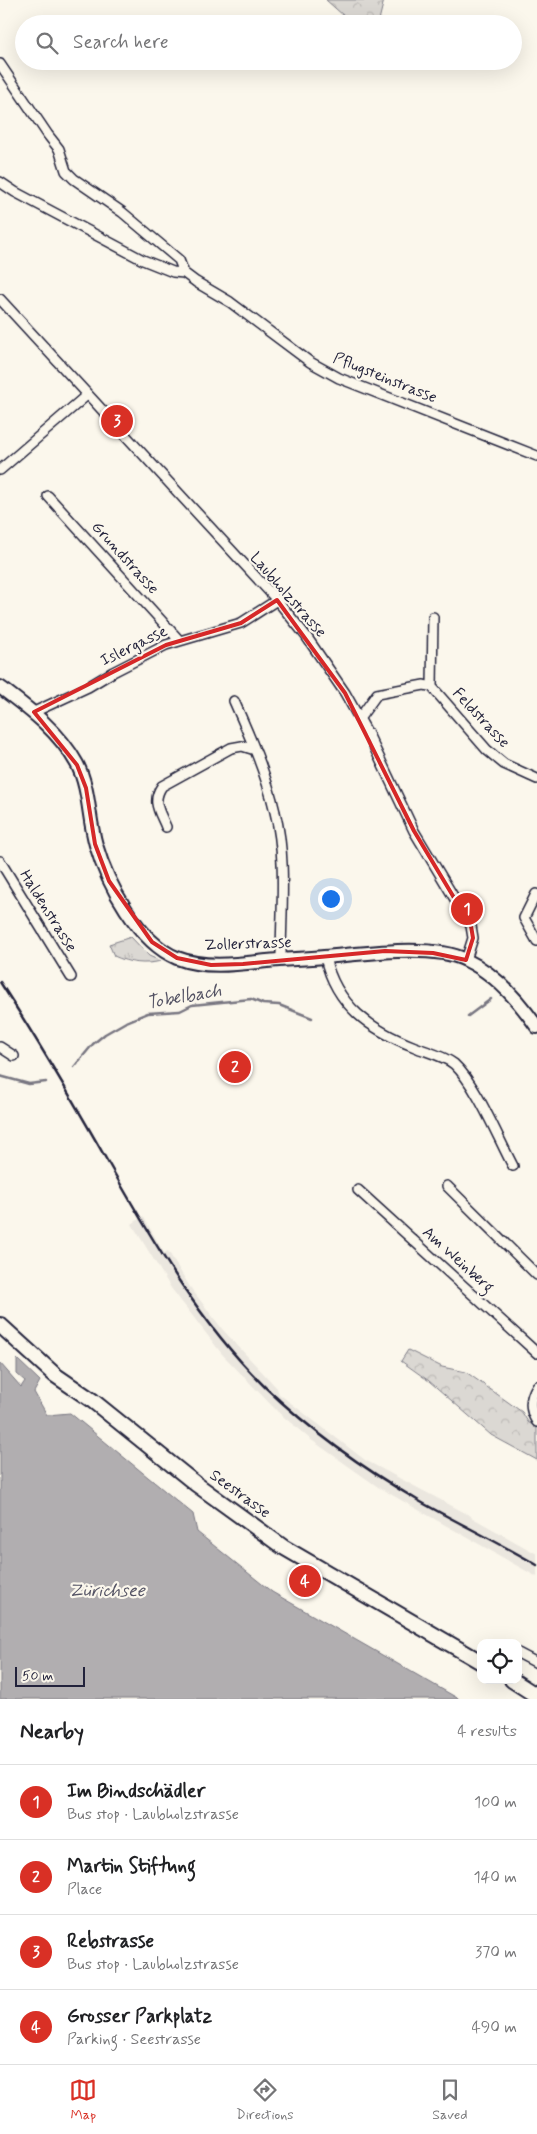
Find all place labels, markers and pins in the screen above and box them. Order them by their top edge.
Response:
pin: 3 [101,402,133,440]
pin: 1 [451,890,483,928]
pin: 2 [219,1048,251,1086]
pin: 4 [289,1562,321,1600]

